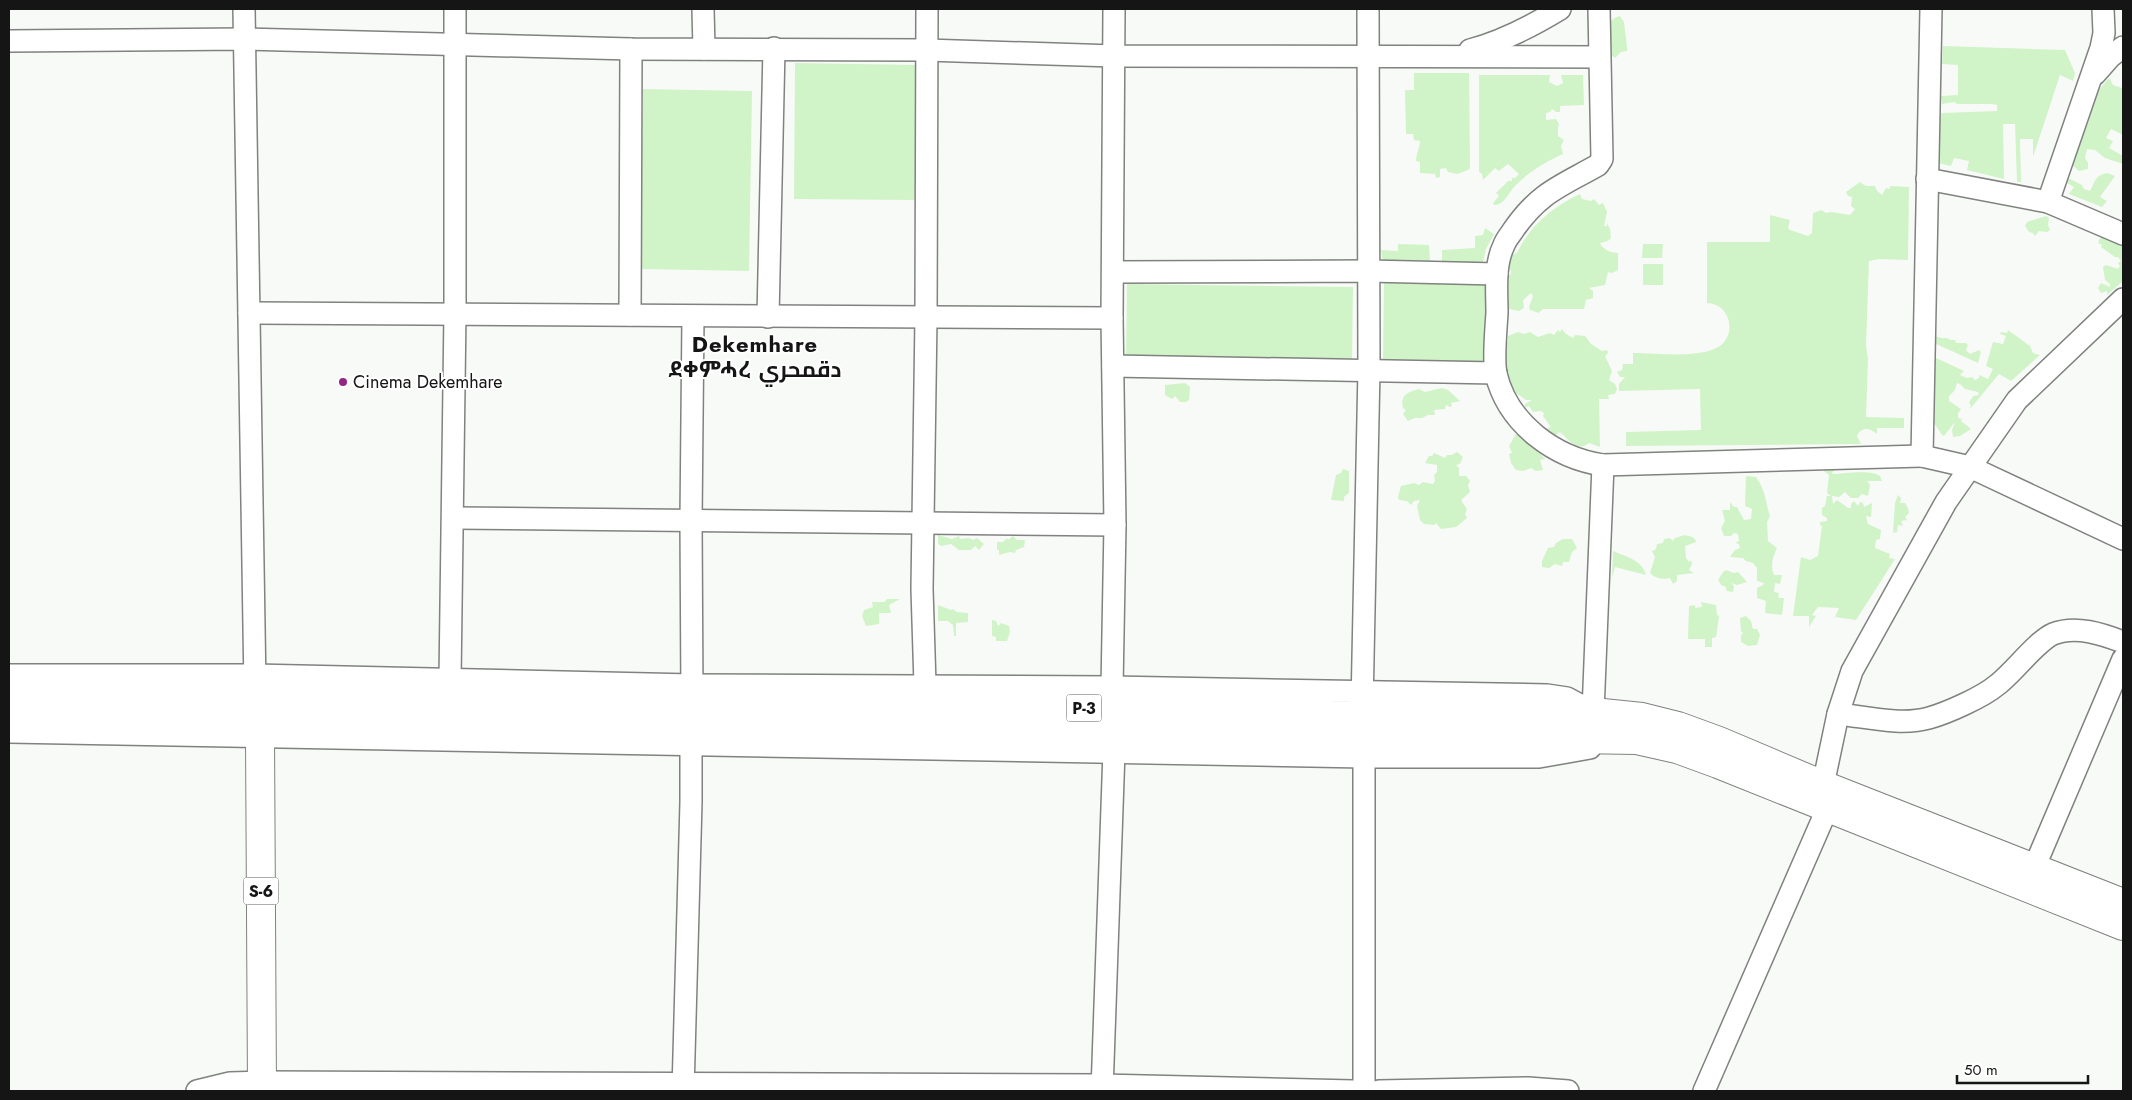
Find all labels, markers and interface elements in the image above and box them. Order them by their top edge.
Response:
district label: Dekemhare ደቀምሓረ دقمحري [668,328,842,387]
place label: Cinema Dekemhare [353,369,503,395]
marker: Cinema Dekemhare [337,376,349,388]
road number: P-3 [1066,694,1102,721]
road number: S-6 [244,878,278,904]
scale bar [1957,1052,2088,1084]
text: 50 m [1964,1059,1998,1081]

